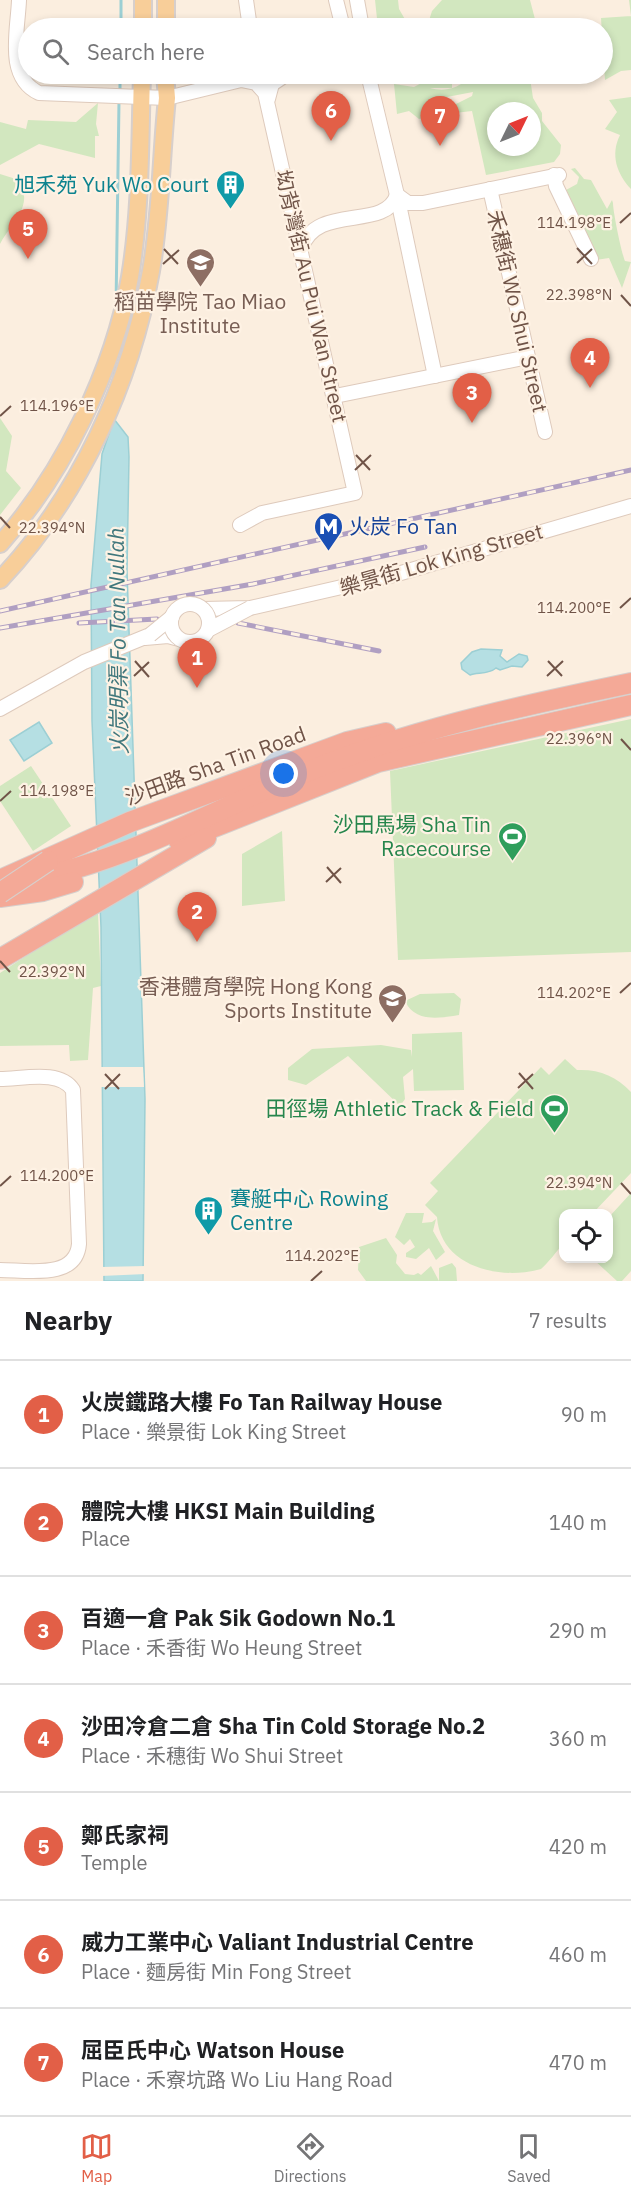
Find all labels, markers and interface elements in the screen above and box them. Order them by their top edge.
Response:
search box [18,18,613,84]
icon: search [39,35,72,68]
text: Search here [87,37,205,66]
pin: 6 [312,92,350,141]
pin: 7 [420,96,460,146]
north arrow [487,102,541,156]
street label: 㘭背灣街 Au Pui Wan Street [269,167,355,425]
building icon: 旭禾苑 Yuk Wo Court [214,168,246,210]
place label: 旭禾苑 Yuk Wo Court [14,170,209,198]
street label: 禾穗街 Wo Shui Street [481,207,555,415]
pin: 5 [9,210,48,259]
text: 114.198°E [537,213,611,232]
school or university icon: 稻苗學院 Tao Miao Institute [184,246,216,288]
text: 22.398°N [546,285,612,304]
place label: 稻苗學院 Tao Miao Institute [114,287,286,339]
pin: 4 [570,338,610,388]
pin: 3 [452,374,492,423]
text: 114.196°E [20,396,94,415]
metro station icon: 火炭 Fo Tan [312,510,344,552]
place label: 火炭 Fo Tan [349,512,458,540]
street label: 樂景街 Lok King Street [336,517,546,601]
text: 22.394°N [19,518,85,537]
water label: 火炭明渠 Fo Tan Nullah [101,527,133,755]
text: 114.200°E [537,598,611,617]
pin: 1 [178,638,216,688]
street label: 沙田路 Sha Tin Road [121,719,309,811]
text: 22.396°N [546,729,612,748]
your location [269,759,298,788]
text: 114.198°E [20,781,94,800]
place label: 沙田馬場 Sha Tin Racecourse [333,810,491,862]
sports icon: 沙田馬場 Sha Tin Racecourse [496,820,528,862]
pin: 2 [178,892,216,942]
text: 22.392°N [19,962,85,981]
place label: 香港體育學院 Hong Kong Sports Institute [139,972,372,1024]
school or university icon: 香港體育學院 Hong Kong Sports Institute [377,982,409,1024]
text: 114.202°E [537,983,611,1002]
sports icon: 田徑場 Athletic Track & Field [539,1092,571,1134]
place label: 田徑場 Athletic Track & Field [266,1094,534,1122]
text: 114.200°E [20,1166,94,1185]
text: 22.394°N [546,1173,612,1192]
place label: 賽艇中心 Rowing Centre [230,1184,388,1236]
building icon: 賽艇中心 Rowing Centre [193,1194,225,1236]
map controls [559,1209,613,1263]
button: locate [559,1209,613,1263]
text: 114.202°E [285,1246,359,1265]
text: Nearby [24,1303,112,1337]
text: 7 results [529,1307,607,1334]
text: 火炭鐵路大樓 Fo Tan Railway House [81,1387,442,1416]
text: 1 [38,1401,50,1428]
text: 90 m [561,1401,607,1428]
text: Place · 樂景街 Lok King Street [81,1418,346,1445]
text: 體院大樓 HKSI Main Building [81,1496,374,1525]
text: 2 [38,1509,50,1536]
text: 140 m [549,1509,607,1536]
text: Place [81,1525,130,1552]
text: 百適一倉 Pak Sik Godown No.1 [81,1603,395,1632]
text: 3 [38,1617,50,1644]
text: 290 m [549,1617,607,1644]
text: Place · 禾香街 Wo Heung Street [81,1634,362,1661]
text: 沙田冷倉二倉 Sha Tin Cold Storage No.2 [81,1711,485,1740]
text: 4 [38,1725,50,1752]
text: 360 m [549,1725,607,1752]
text: Place · 禾穗街 Wo Shui Street [81,1742,343,1769]
text: 鄭氏家祠 [81,1820,169,1849]
text: 5 [38,1833,50,1860]
text: 420 m [549,1833,607,1860]
text: Temple [81,1849,148,1876]
text: 威力工業中心 Valiant Industrial Centre [81,1927,474,1956]
text: 6 [38,1941,50,1968]
text: 460 m [549,1941,607,1968]
text: Place · 麵房街 Min Fong Street [81,1958,352,1985]
text: 屈臣氏中心 Watson House [81,2035,344,2064]
text: 7 [38,2049,50,2076]
text: 470 m [549,2049,607,2076]
text: Place · 禾寮坑路 Wo Liu Hang Road [81,2066,393,2093]
tab: Map [80,2130,113,2186]
tab: Directions [274,2130,347,2186]
tab: Saved [507,2130,551,2186]

